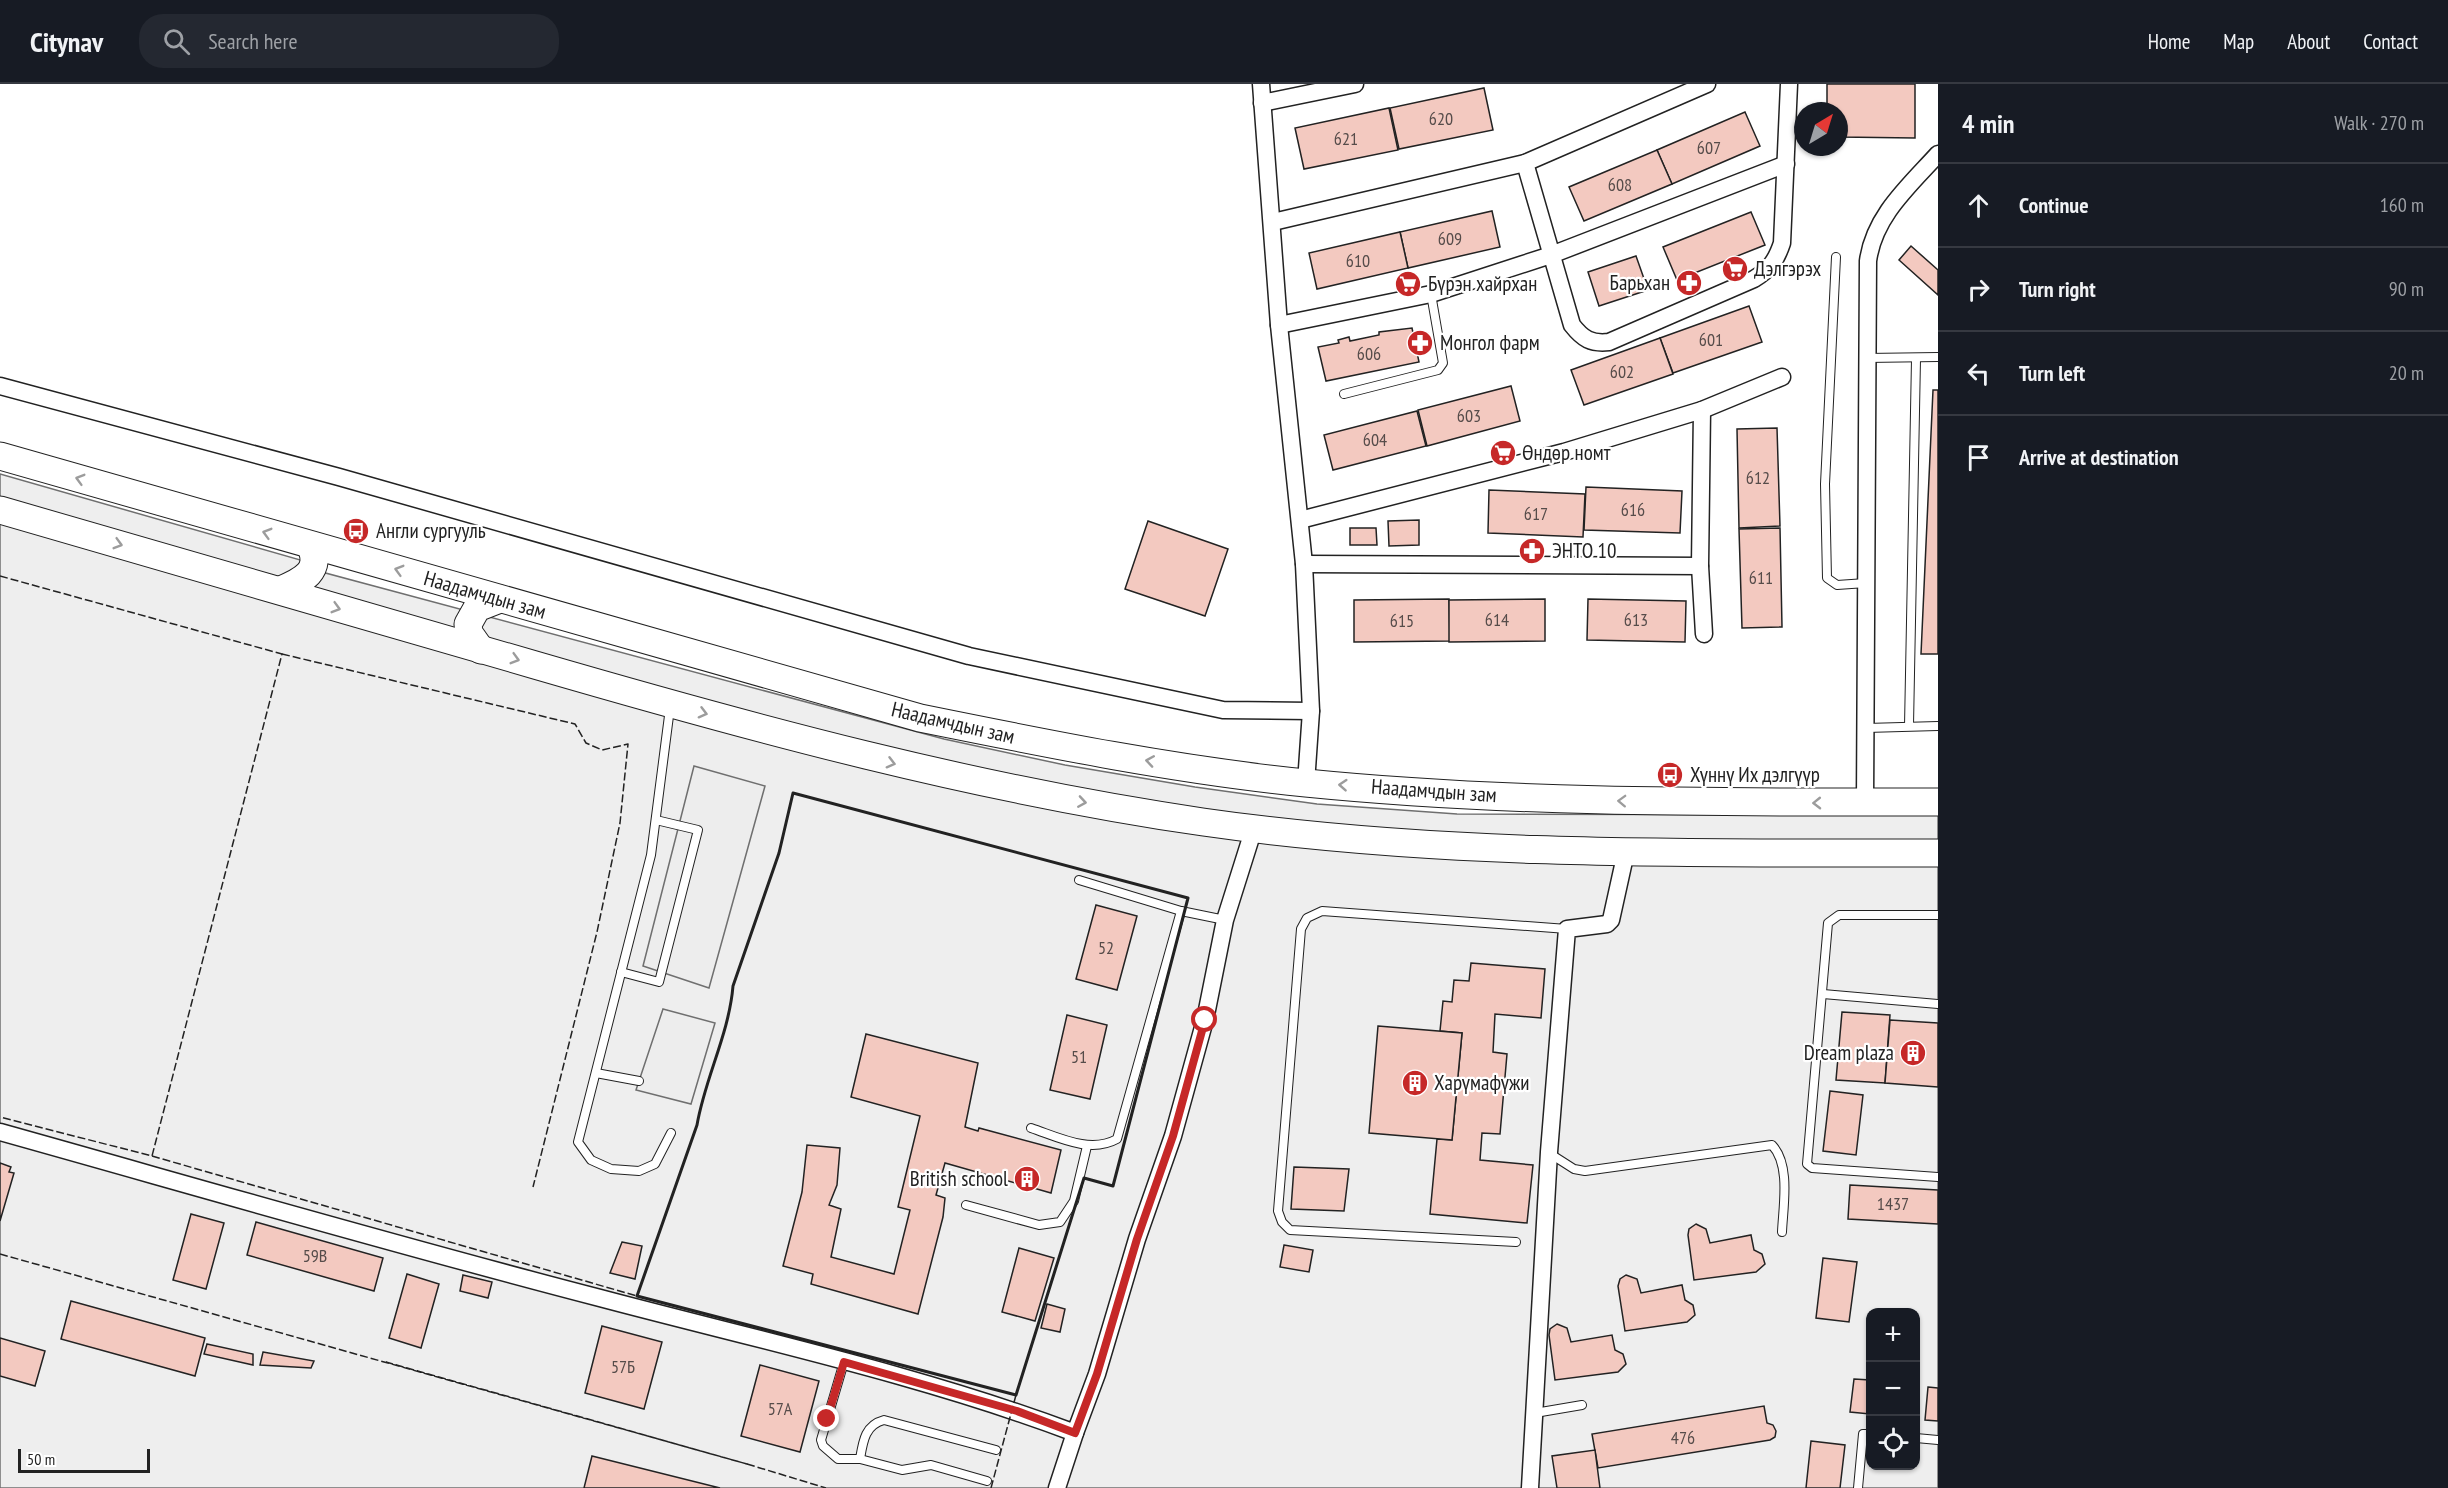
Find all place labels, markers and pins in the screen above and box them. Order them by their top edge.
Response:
supermarket icon: Дэлгэрэх [1720,254,1750,284]
place label: Дэлгэрэх [1754,255,1821,282]
pharmacy icon: Барьхан [1674,268,1704,298]
supermarket icon: Бүрэн хайрхан [1393,269,1423,299]
place label: Барьхан [1610,269,1670,296]
place label: Бүрэн хайрхан [1428,270,1537,297]
pharmacy icon: Монгол фарм [1405,328,1435,358]
place label: Монгол фарм [1440,329,1540,356]
supermarket icon: Өндөр номт [1488,438,1518,468]
place label: Өндөр номт [1522,439,1611,466]
bus stop icon: Англи сургууль [341,516,371,546]
place label: Англи сургууль [376,517,486,544]
pharmacy icon: ЭНТО 10 [1517,536,1547,566]
place label: ЭНТО 10 [1552,537,1617,564]
bus stop icon: Хүннү Их дэлгүүр [1655,760,1685,790]
place label: Хүннү Их дэлгүүр [1690,761,1820,788]
building icon: Dream plaza [1898,1038,1928,1068]
place label: Dream plaza [1804,1039,1894,1066]
building icon: Харүмафүжи [1400,1068,1430,1098]
place label: Харүмафүжи [1434,1069,1529,1096]
building icon: British school [1012,1164,1042,1194]
place label: British school [910,1165,1008,1192]

